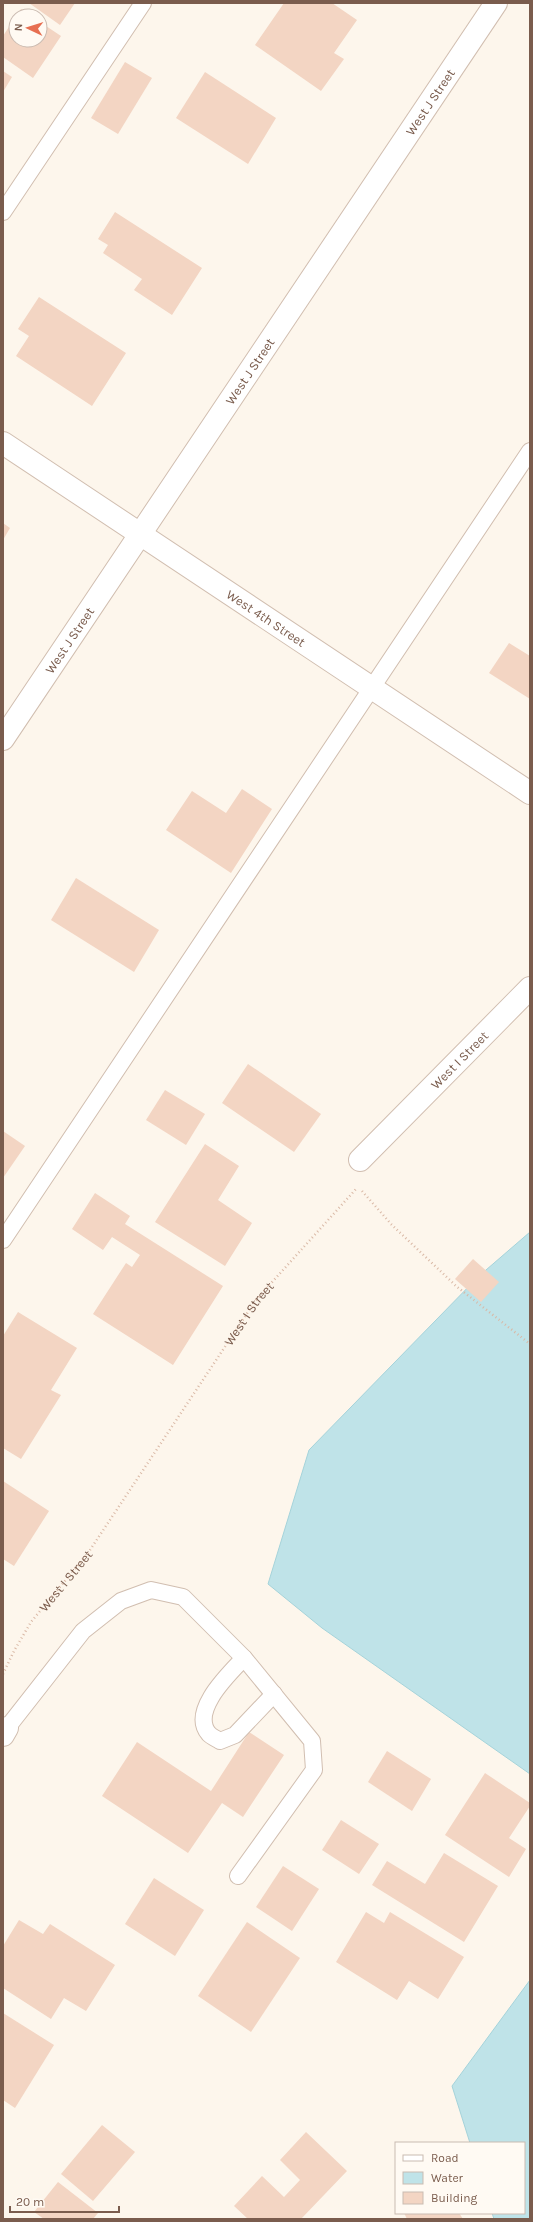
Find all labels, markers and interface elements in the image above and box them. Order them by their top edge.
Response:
north arrow [8,8,48,48]
text: N [12,23,25,32]
street label: West J Street [403,66,458,138]
street label: West J Street [222,335,278,407]
street label: West 4th Street [224,587,308,650]
street label: West J Street [42,604,97,676]
street label: West I Street [428,1028,491,1092]
street label: West I Street [221,1279,277,1348]
street label: West I Street [36,1547,96,1615]
legend [395,2142,525,2214]
text: Road [431,2151,459,2165]
text: Water [431,2171,464,2185]
scale bar [10,2188,119,2214]
text: Building [431,2191,478,2205]
text: 20 m [16,2195,44,2209]

